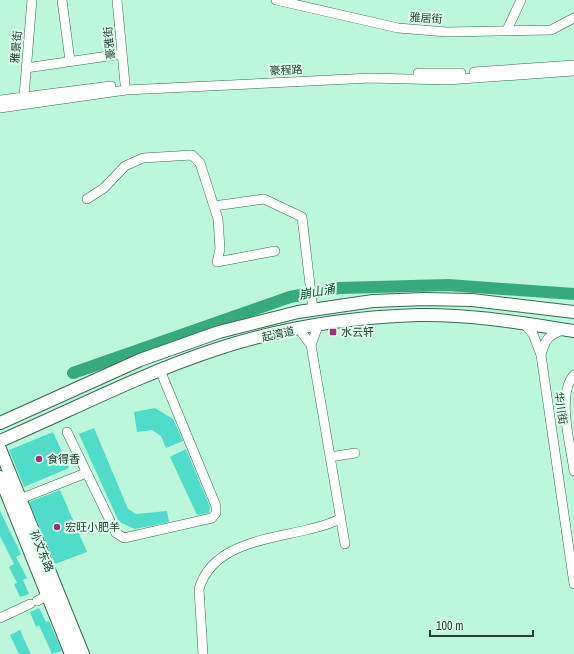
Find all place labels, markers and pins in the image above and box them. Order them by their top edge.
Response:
place label: 水云轩 [341,325,374,339]
marker: 水云轩 [328,327,338,337]
place label: 食得香 [47,452,80,466]
marker: 食得香 [34,454,44,464]
place label: 宏旺小肥羊 [65,520,120,534]
marker: 宏旺小肥羊 [52,522,62,532]

